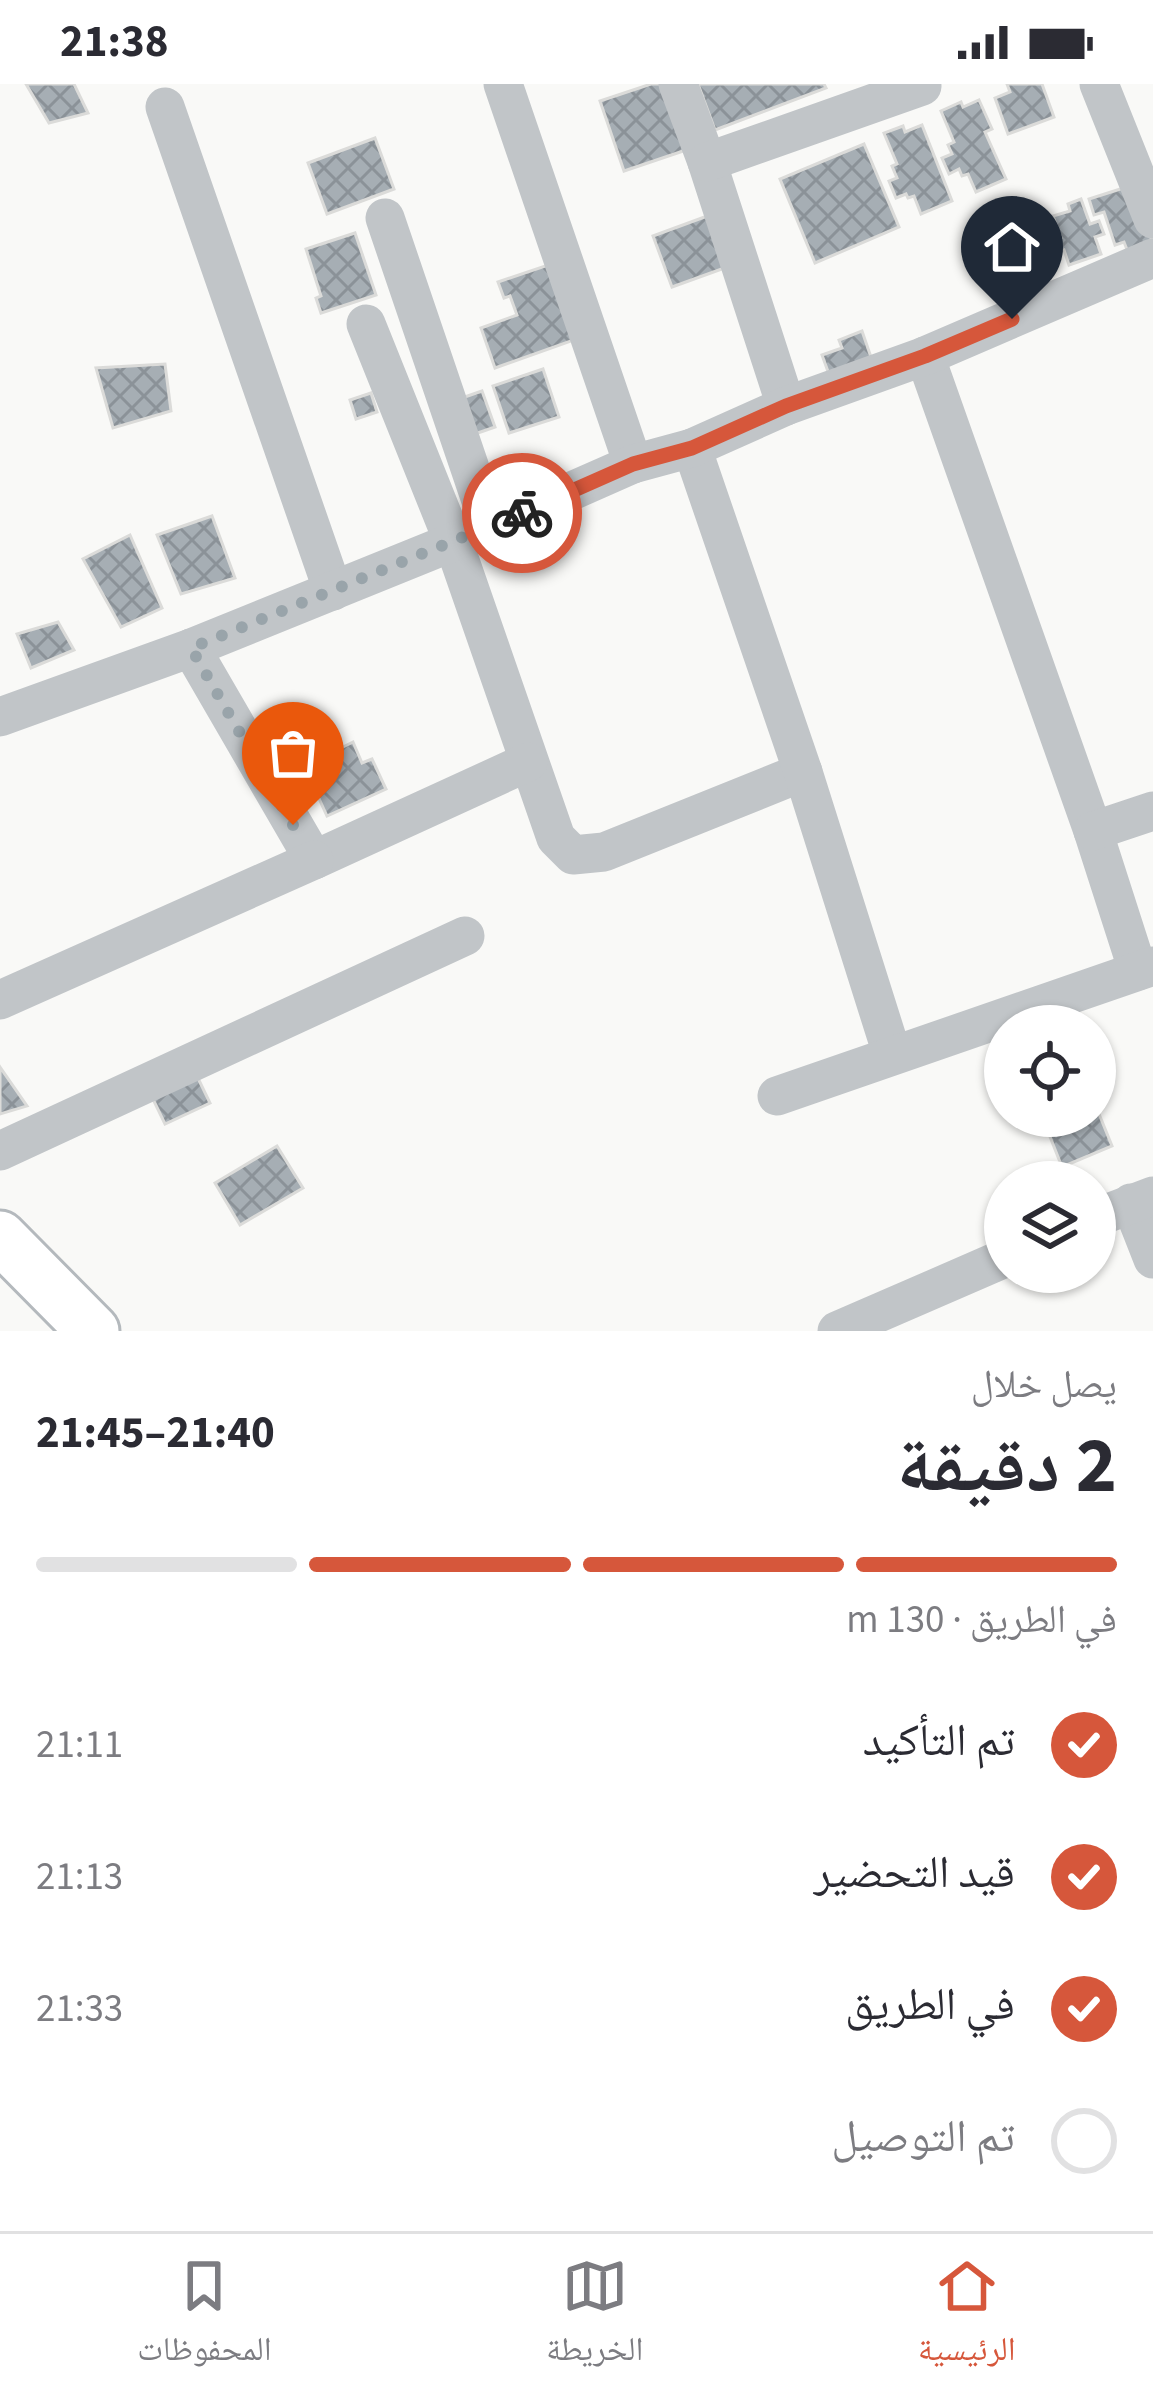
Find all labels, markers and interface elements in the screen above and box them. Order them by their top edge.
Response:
text: 21:38 [60,10,169,74]
pin [961,196,1063,319]
icon: home [979,214,1045,280]
courier [462,453,582,573]
icon: bike [489,480,555,546]
pin [242,702,344,825]
icon: bag [260,720,326,786]
map controls [984,1005,1116,1293]
button: locate [984,1005,1116,1137]
button: layers [984,1161,1116,1293]
text: يصل خلال [971,1357,1117,1413]
text: 21:40–21:45 [36,1401,275,1465]
text: 2 دقيقة [896,1411,1117,1522]
text: في الطريق · 130 m [846,1592,1117,1648]
text: تم التأكيد [863,1709,1015,1773]
icon: check [1051,1712,1117,1778]
text: 21:11 [36,1717,123,1773]
text: قيد التحضير [814,1841,1015,1905]
icon: check [1051,1844,1117,1910]
text: 21:13 [36,1849,123,1905]
text: في الطريق [845,1973,1015,2037]
icon: check [1051,1976,1117,2042]
text: 21:33 [36,1981,123,2037]
text: تم التوصيل [831,2105,1015,2169]
tab: المحفوظات [137,2253,272,2381]
tab: الخريطة [546,2253,643,2381]
tab: الرئيسية [918,2253,1016,2381]

